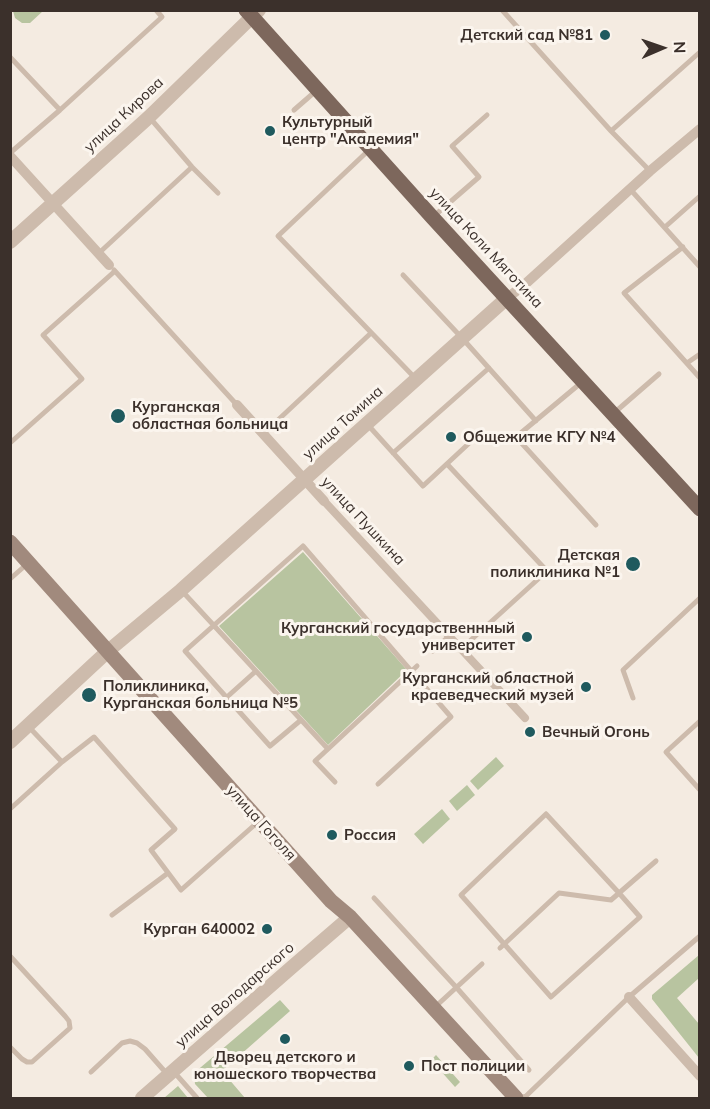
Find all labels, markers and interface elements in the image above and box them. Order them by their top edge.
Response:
north arrow [632,18,692,78]
place label: Детский сад №81 [461,26,593,44]
marker: Детский сад №81 [598,28,612,42]
text: N [670,41,690,54]
street label: улица Кирова [81,74,167,156]
place label: Культурный центр "Академия" [282,113,419,148]
marker: Культурный центр "Академия" [263,124,277,138]
street label: улица Коли Мяготина [426,184,546,312]
street label: улица Томина [299,382,387,464]
place label: Курганская областная больница [132,398,288,433]
marker: Курганская областная больница [109,407,127,425]
place label: Общежитие КГУ №4 [463,428,615,446]
marker: Общежитие КГУ №4 [444,430,458,444]
street label: улица Пушкина [317,473,409,569]
place label: Детская поликлиника №1 [490,546,620,581]
marker: Детская поликлиника №1 [624,555,642,573]
place label: Курганский государственнный университет [281,619,515,654]
marker: Курганский государственнный университет [520,630,534,644]
place label: Курганский областной краеведческий музей [402,669,574,704]
place label: Поликлиника, Курганская больница №5 [103,677,298,712]
marker: Курганский областной краеведческий музей [579,680,593,694]
marker: Поликлиника, Курганская больница №5 [80,686,98,704]
place label: Вечный Огонь [542,723,650,741]
marker: Вечный Огонь [523,725,537,739]
street label: улица Гоголя [222,782,300,864]
place label: Россия [344,826,396,844]
marker: Россия [325,828,339,842]
place label: Курган 640002 [143,920,255,938]
marker: Курган 640002 [260,922,274,936]
street label: улица Володарского [172,939,298,1051]
marker: Дворец детского и юношеского творчества [278,1032,292,1046]
place label: Дворец детского и юношеского творчества [194,1048,376,1083]
place label: Пост полиции [421,1057,525,1075]
marker: Пост полиции [402,1059,416,1073]

